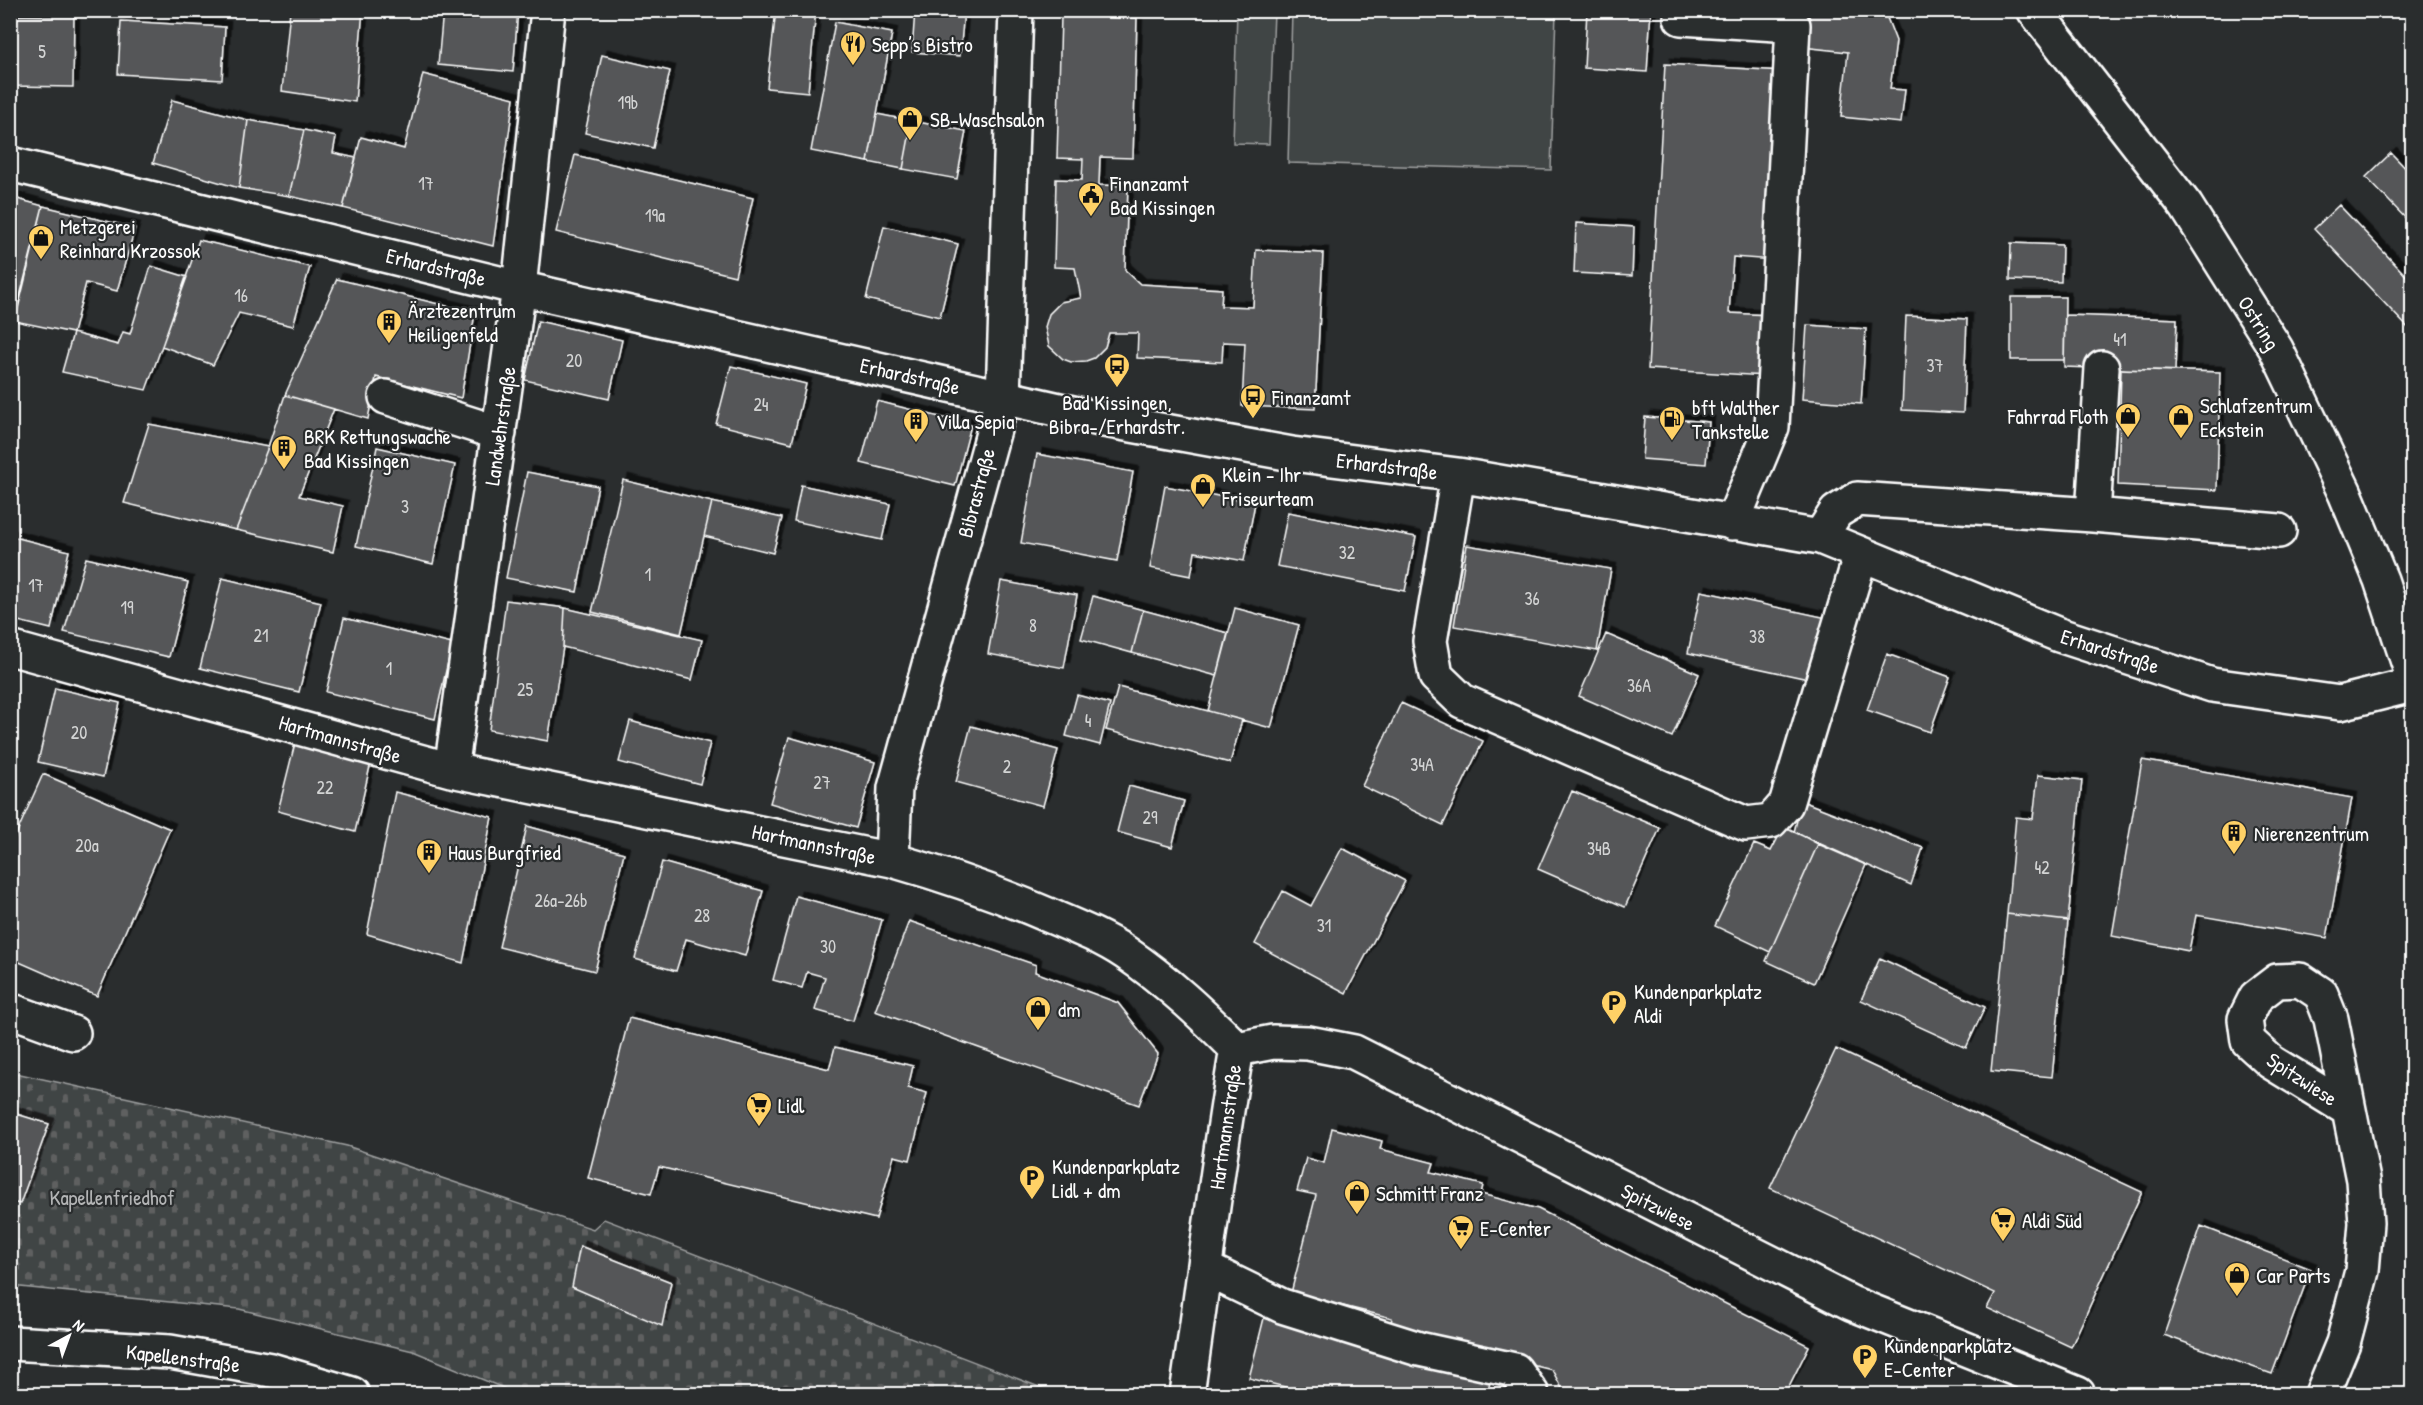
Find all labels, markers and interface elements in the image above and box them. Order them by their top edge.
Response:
restaurant icon: Sepp’s Bistro [838,29,868,67]
place label: Sepp’s Bistro [872,30,973,59]
house number: 5 [38,39,46,64]
house number: 19b [618,90,638,115]
shop icon: SB-Waschsalon [895,104,925,142]
place label: SB-Waschsalon [930,105,1045,134]
place label: Finanzamt Bad Kissingen [1109,169,1215,222]
house number: 17 [418,171,434,196]
public building icon: Finanzamt Bad Kissingen [1076,180,1106,218]
house number: 19a [645,203,665,228]
place label: Metzgerei Reinhard Krzossok [60,212,200,265]
shop icon: Metzgerei Reinhard Krzossok [26,223,56,261]
street label: Erhardstraße [383,241,489,293]
house number: 16 [234,283,248,308]
street label: Ostring [2231,290,2287,356]
place label: Ärztezentrum Heiligenfeld [408,296,516,349]
building icon: Ärztezentrum Heiligenfeld [374,307,404,345]
house number: 41 [2113,327,2127,352]
house number: 20 [566,348,582,373]
street label: Erhardstraße [857,350,963,402]
bus stop icon: Bad Kissingen, Bibra-/Erhardstr. [1102,351,1132,389]
house number: 37 [1927,353,1944,378]
street label: Landwehrstraße [477,365,523,487]
bus stop icon: Finanzamt [1238,382,1268,420]
place label: Finanzamt [1271,383,1351,412]
place label: Bad Kissingen, Bibra-/Erhardstr. [1049,388,1185,441]
place label: Schlafzentrum Eckstein [2200,391,2313,444]
house number: 24 [753,392,769,417]
place label: bft Walther Tankstelle [1692,393,1780,446]
shop icon: Fahrrad Floth [2113,401,2143,439]
place label: Fahrrad Floth [2007,402,2108,431]
shop icon: Schlafzentrum Eckstein [2166,402,2196,440]
fuel station icon: bft Walther Tankstelle [1657,404,1687,442]
building icon: Villa Sepia [901,406,931,444]
place label: Villa Sepia [936,407,1015,436]
place label: BRK Rettungswache Bad Kissingen [304,422,451,475]
building icon: BRK Rettungswache Bad Kissingen [269,433,299,471]
street label: Bibrastraße [950,445,1002,541]
street label: Erhardstraße [1335,445,1439,487]
place label: Klein - Ihr Friseurteam [1221,460,1314,513]
shop icon: Klein - Ihr Friseurteam [1188,471,1218,509]
house number: 3 [401,494,409,519]
house number: 32 [1339,540,1356,565]
house number: 1 [645,562,651,587]
house number: 17 [28,573,44,598]
house number: 36 [1524,586,1540,611]
house number: 19 [120,595,134,620]
house number: 8 [1029,613,1037,638]
street label: Erhardstraße [2057,621,2163,681]
house number: 21 [254,623,268,648]
house number: 38 [1749,624,1765,649]
house number: 1 [386,656,392,681]
house number: 36A [1627,673,1651,698]
house number: 25 [517,677,533,702]
street label: Hartmannstraße [275,708,405,770]
house number: 4 [1085,708,1092,733]
house number: 20 [71,720,87,745]
house number: 34A [1410,752,1434,777]
house number: 2 [1003,754,1012,779]
house number: 27 [813,770,831,795]
house number: 22 [317,775,334,800]
house number: 29 [1142,805,1158,830]
street label: Hartmannstraße [749,817,879,871]
building icon: Nierenzentrum [2219,818,2249,856]
place label: Nierenzentrum [2254,819,2369,848]
house number: 20a [75,833,99,858]
house number: 34B [1587,836,1611,861]
building icon: Haus Burgfried [414,837,444,875]
place label: Haus Burgfried [448,838,561,867]
house number: 42 [2034,855,2050,880]
house number: 26a-26b [535,888,587,913]
house number: 28 [694,903,710,928]
house number: 31 [1317,913,1331,938]
house number: 30 [820,934,836,959]
place label: Kundenparkplatz Aldi [1634,977,1762,1030]
parking icon: Kundenparkplatz Aldi [1599,988,1629,1026]
shop icon: dm [1023,994,1053,1032]
place label: dm [1058,995,1080,1024]
street label: Spitzwiese [2261,1045,2343,1113]
street label: Hartmannstraße [1202,1063,1248,1191]
supermarket icon: Lidl [744,1090,774,1128]
place label: Lidl [778,1091,805,1120]
place label: Kundenparkplatz Lidl + dm [1052,1152,1180,1205]
parking icon: Kundenparkplatz Lidl + dm [1017,1163,1047,1201]
street label: Spitzwiese [1616,1176,1700,1238]
shop icon: Schmitt Franz [1342,1178,1372,1216]
place label: Schmitt Franz [1376,1179,1484,1208]
park label: Kapellenfriedhof [49,1183,175,1212]
supermarket icon: Aldi Süd [1988,1205,2018,1243]
place label: Aldi Süd [2022,1206,2082,1235]
supermarket icon: E-Center [1446,1213,1476,1251]
place label: E-Center [1480,1214,1551,1243]
shop icon: Car Parts [2222,1260,2252,1298]
place label: Car Parts [2256,1261,2330,1290]
north arrow [39,1306,99,1366]
text: N [68,1314,90,1336]
place label: Kundenparkplatz E-Center [1884,1331,2012,1384]
street label: Kapellenstraße [124,1337,242,1379]
parking icon: Kundenparkplatz E-Center [1850,1342,1880,1380]

